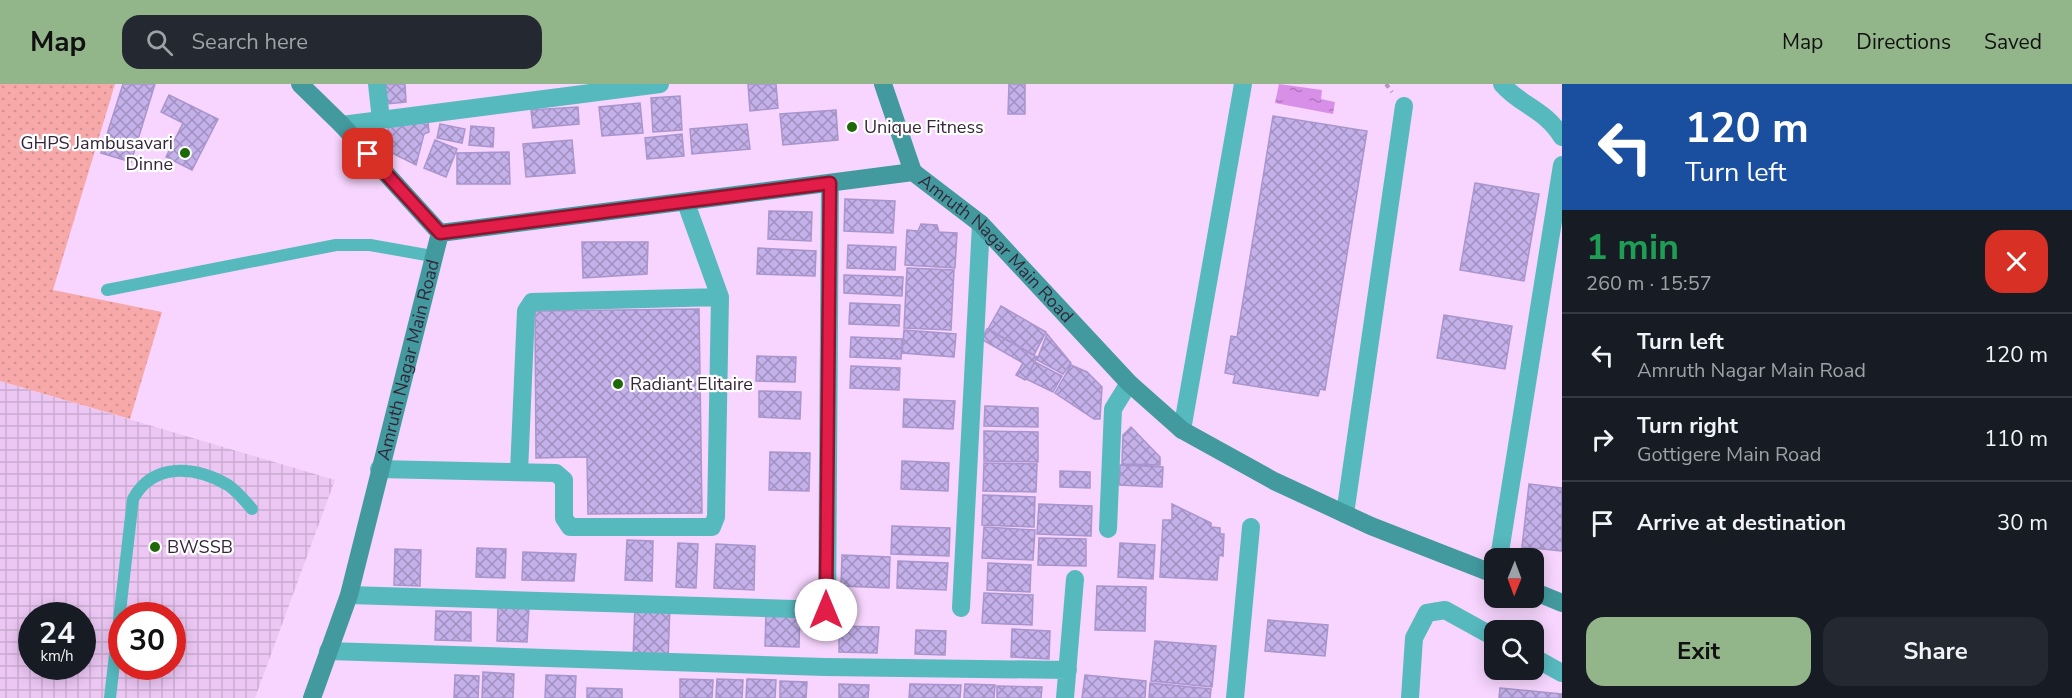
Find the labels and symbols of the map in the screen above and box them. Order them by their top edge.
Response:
place label: Unique Fitness [864,115,984,139]
marker: Unique Fitness [845,120,859,134]
pin [342,128,393,179]
place label: GHPS Jambusavari Dinne [20,131,173,176]
marker: GHPS Jambusavari Dinne [178,146,192,160]
street label: Amruth Nagar Main Road [914,169,1079,328]
street label: Amruth Nagar Main Road [371,257,445,463]
place label: Radiant Elitaire [630,372,753,396]
marker: Radiant Elitaire [611,377,625,391]
place label: BWSSB [167,535,233,559]
marker: BWSSB [148,540,162,554]
north arrow [1484,548,1544,608]
position arrow [794,578,858,642]
speed limit sign: 30 [108,602,186,680]

